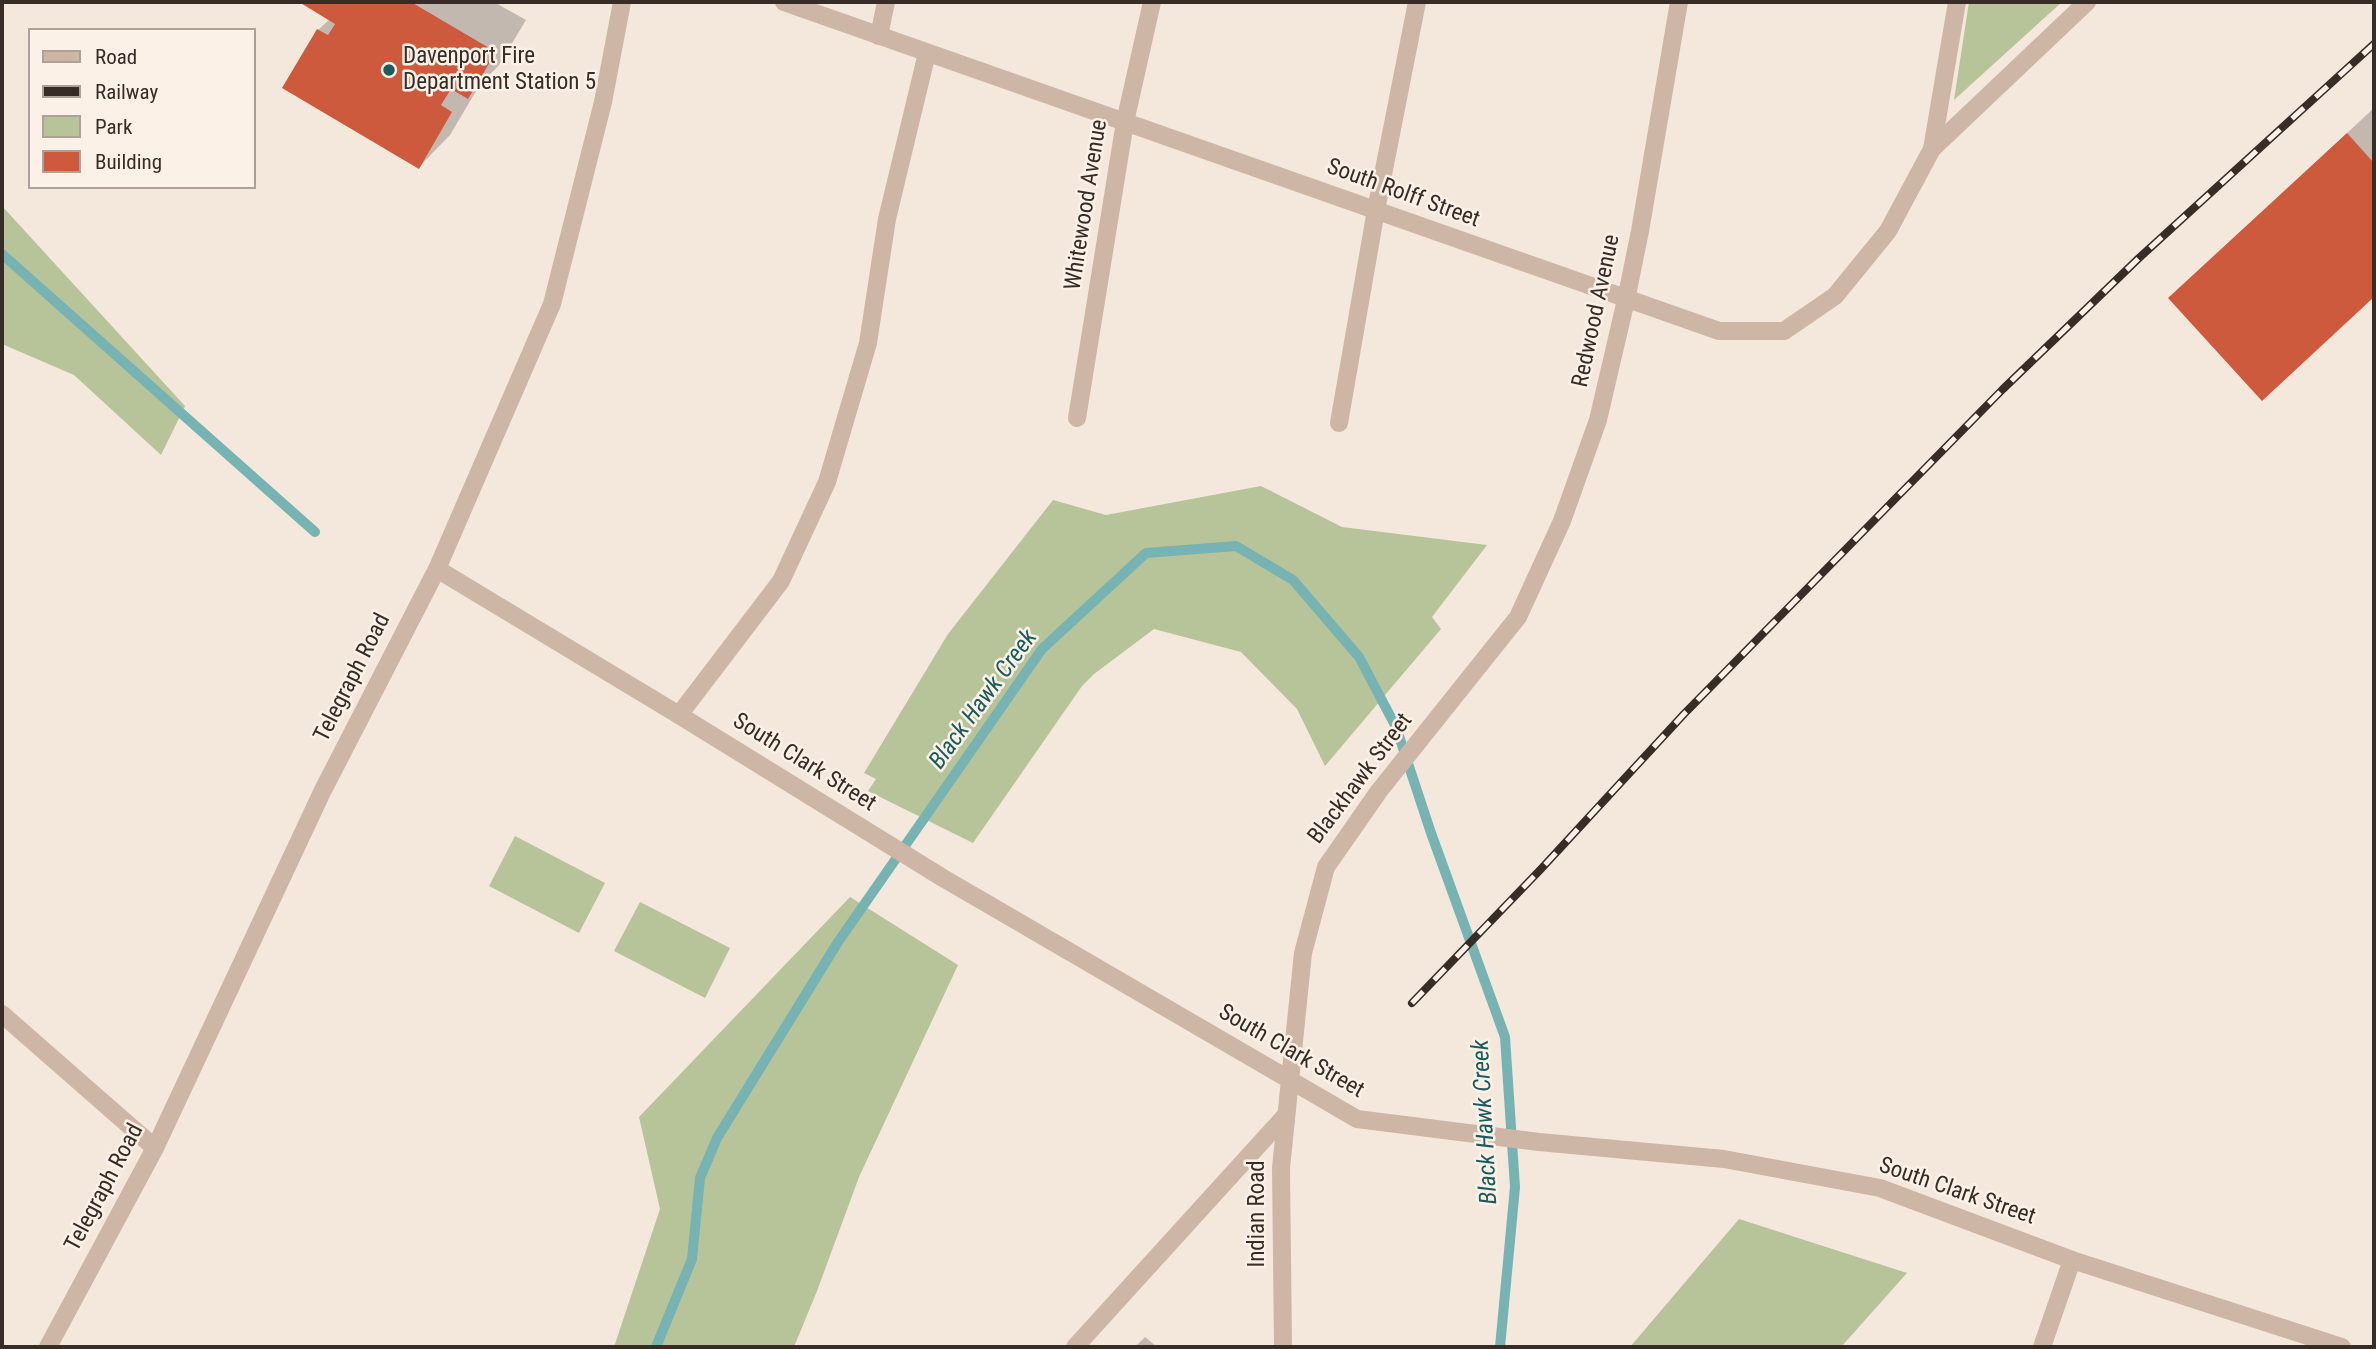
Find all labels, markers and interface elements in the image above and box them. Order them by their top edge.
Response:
legend [28,28,256,189]
place label: Davenport Fire Department Station 5 [403,43,596,97]
text: Road [95,45,137,69]
marker: Davenport Fire Department Station 5 [381,62,397,78]
text: Railway [95,80,158,104]
text: Park [95,115,132,139]
street label: Whitewood Avenue [1060,118,1114,292]
text: Building [95,150,162,174]
street label: South Rolff Street [1323,154,1483,234]
street label: Redwood Avenue [1567,232,1627,390]
street label: Telegraph Road [309,609,397,747]
water label: Black Hawk Creek [924,625,1044,775]
street label: South Clark Street [727,708,881,818]
street label: Blackhawk Street [1303,708,1419,850]
street label: South Clark Street [1213,999,1369,1105]
water label: Black Hawk Creek [1467,1039,1505,1205]
street label: Telegraph Road [60,1119,150,1257]
street label: South Clark Street [1875,1152,2039,1232]
street label: Indian Road [1244,1160,1272,1268]

